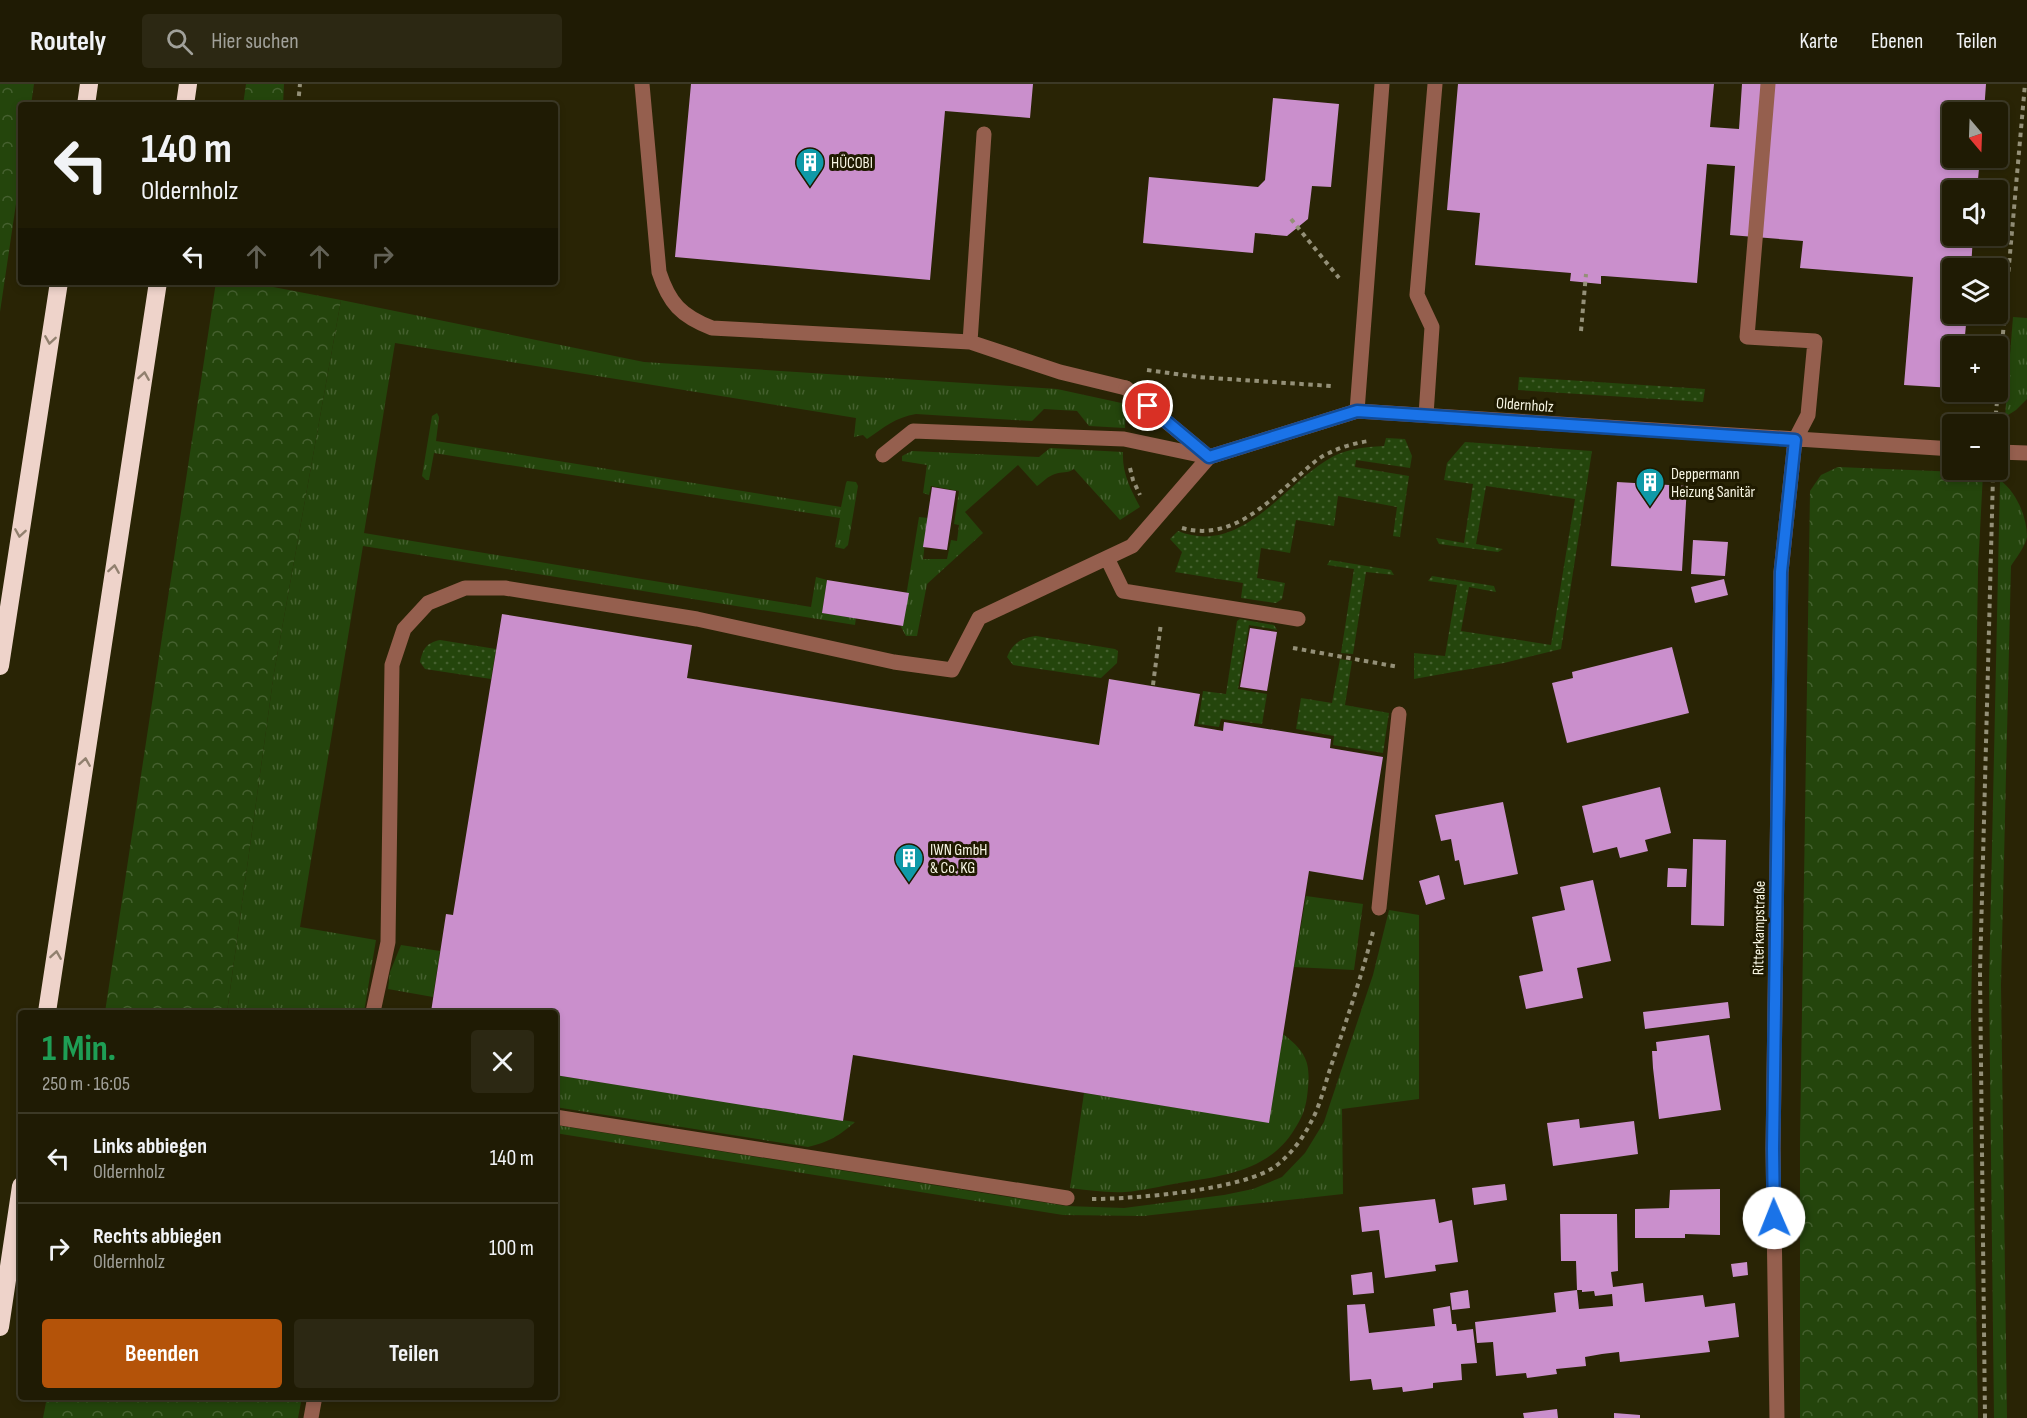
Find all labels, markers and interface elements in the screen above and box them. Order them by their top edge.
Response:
search box [142,14,562,68]
text: Routely [30,25,106,58]
icon: search [163,25,196,58]
text: Hier suchen [211,28,299,55]
text: Karte [1800,29,1838,54]
text: Ebenen [1871,29,1923,54]
text: Teilen [1956,29,1997,54]
north arrow [1942,102,2008,168]
map controls [1942,102,2008,480]
text: 140 m [141,124,232,175]
icon: left [42,126,120,204]
building icon: HÜCOBI [794,146,826,188]
place label: HÜCOBI [831,154,873,173]
text: Oldernholz [141,175,238,207]
button: sound [1942,180,2008,246]
icon: left [177,240,210,273]
icon: ahead [240,240,273,273]
icon: ahead [303,240,336,273]
icon: right [366,240,399,273]
button: layers [1942,258,2008,324]
one-way arrow [44,334,57,344]
button: + [1942,336,2008,402]
one-way arrow [137,372,149,381]
pin [1122,380,1173,431]
icon: arrive [1131,389,1164,422]
street label: Oldernholz [1495,394,1555,417]
button: − [1942,414,2008,480]
place label: Deppermann Heizung Sanitär [1671,465,1756,502]
building icon: Deppermann Heizung Sanitär [1634,466,1666,508]
one-way arrow [15,528,27,537]
one-way arrow [108,564,120,574]
one-way arrow [79,757,91,767]
place label: IWN GmbH & Co. KG [930,841,987,878]
building icon: IWN GmbH & Co. KG [893,842,925,884]
street label: Ritterkampstraße [1749,881,1770,975]
one-way arrow [50,950,62,959]
text: 1 Min. [42,1028,116,1071]
button: close [471,1030,534,1093]
text: 250 m · 16:05 [42,1072,130,1096]
text: Links abbiegen [93,1133,207,1160]
icon: left [42,1142,75,1175]
text: 140 m [490,1145,534,1172]
text: Oldernholz [93,1160,165,1184]
position arrow [1742,1186,1806,1250]
text: Rechts abbiegen [93,1223,222,1250]
icon: right [42,1232,75,1265]
text: 100 m [489,1235,534,1262]
text: Oldernholz [93,1250,165,1274]
button: Beenden [42,1319,282,1388]
button: Teilen [294,1319,534,1388]

